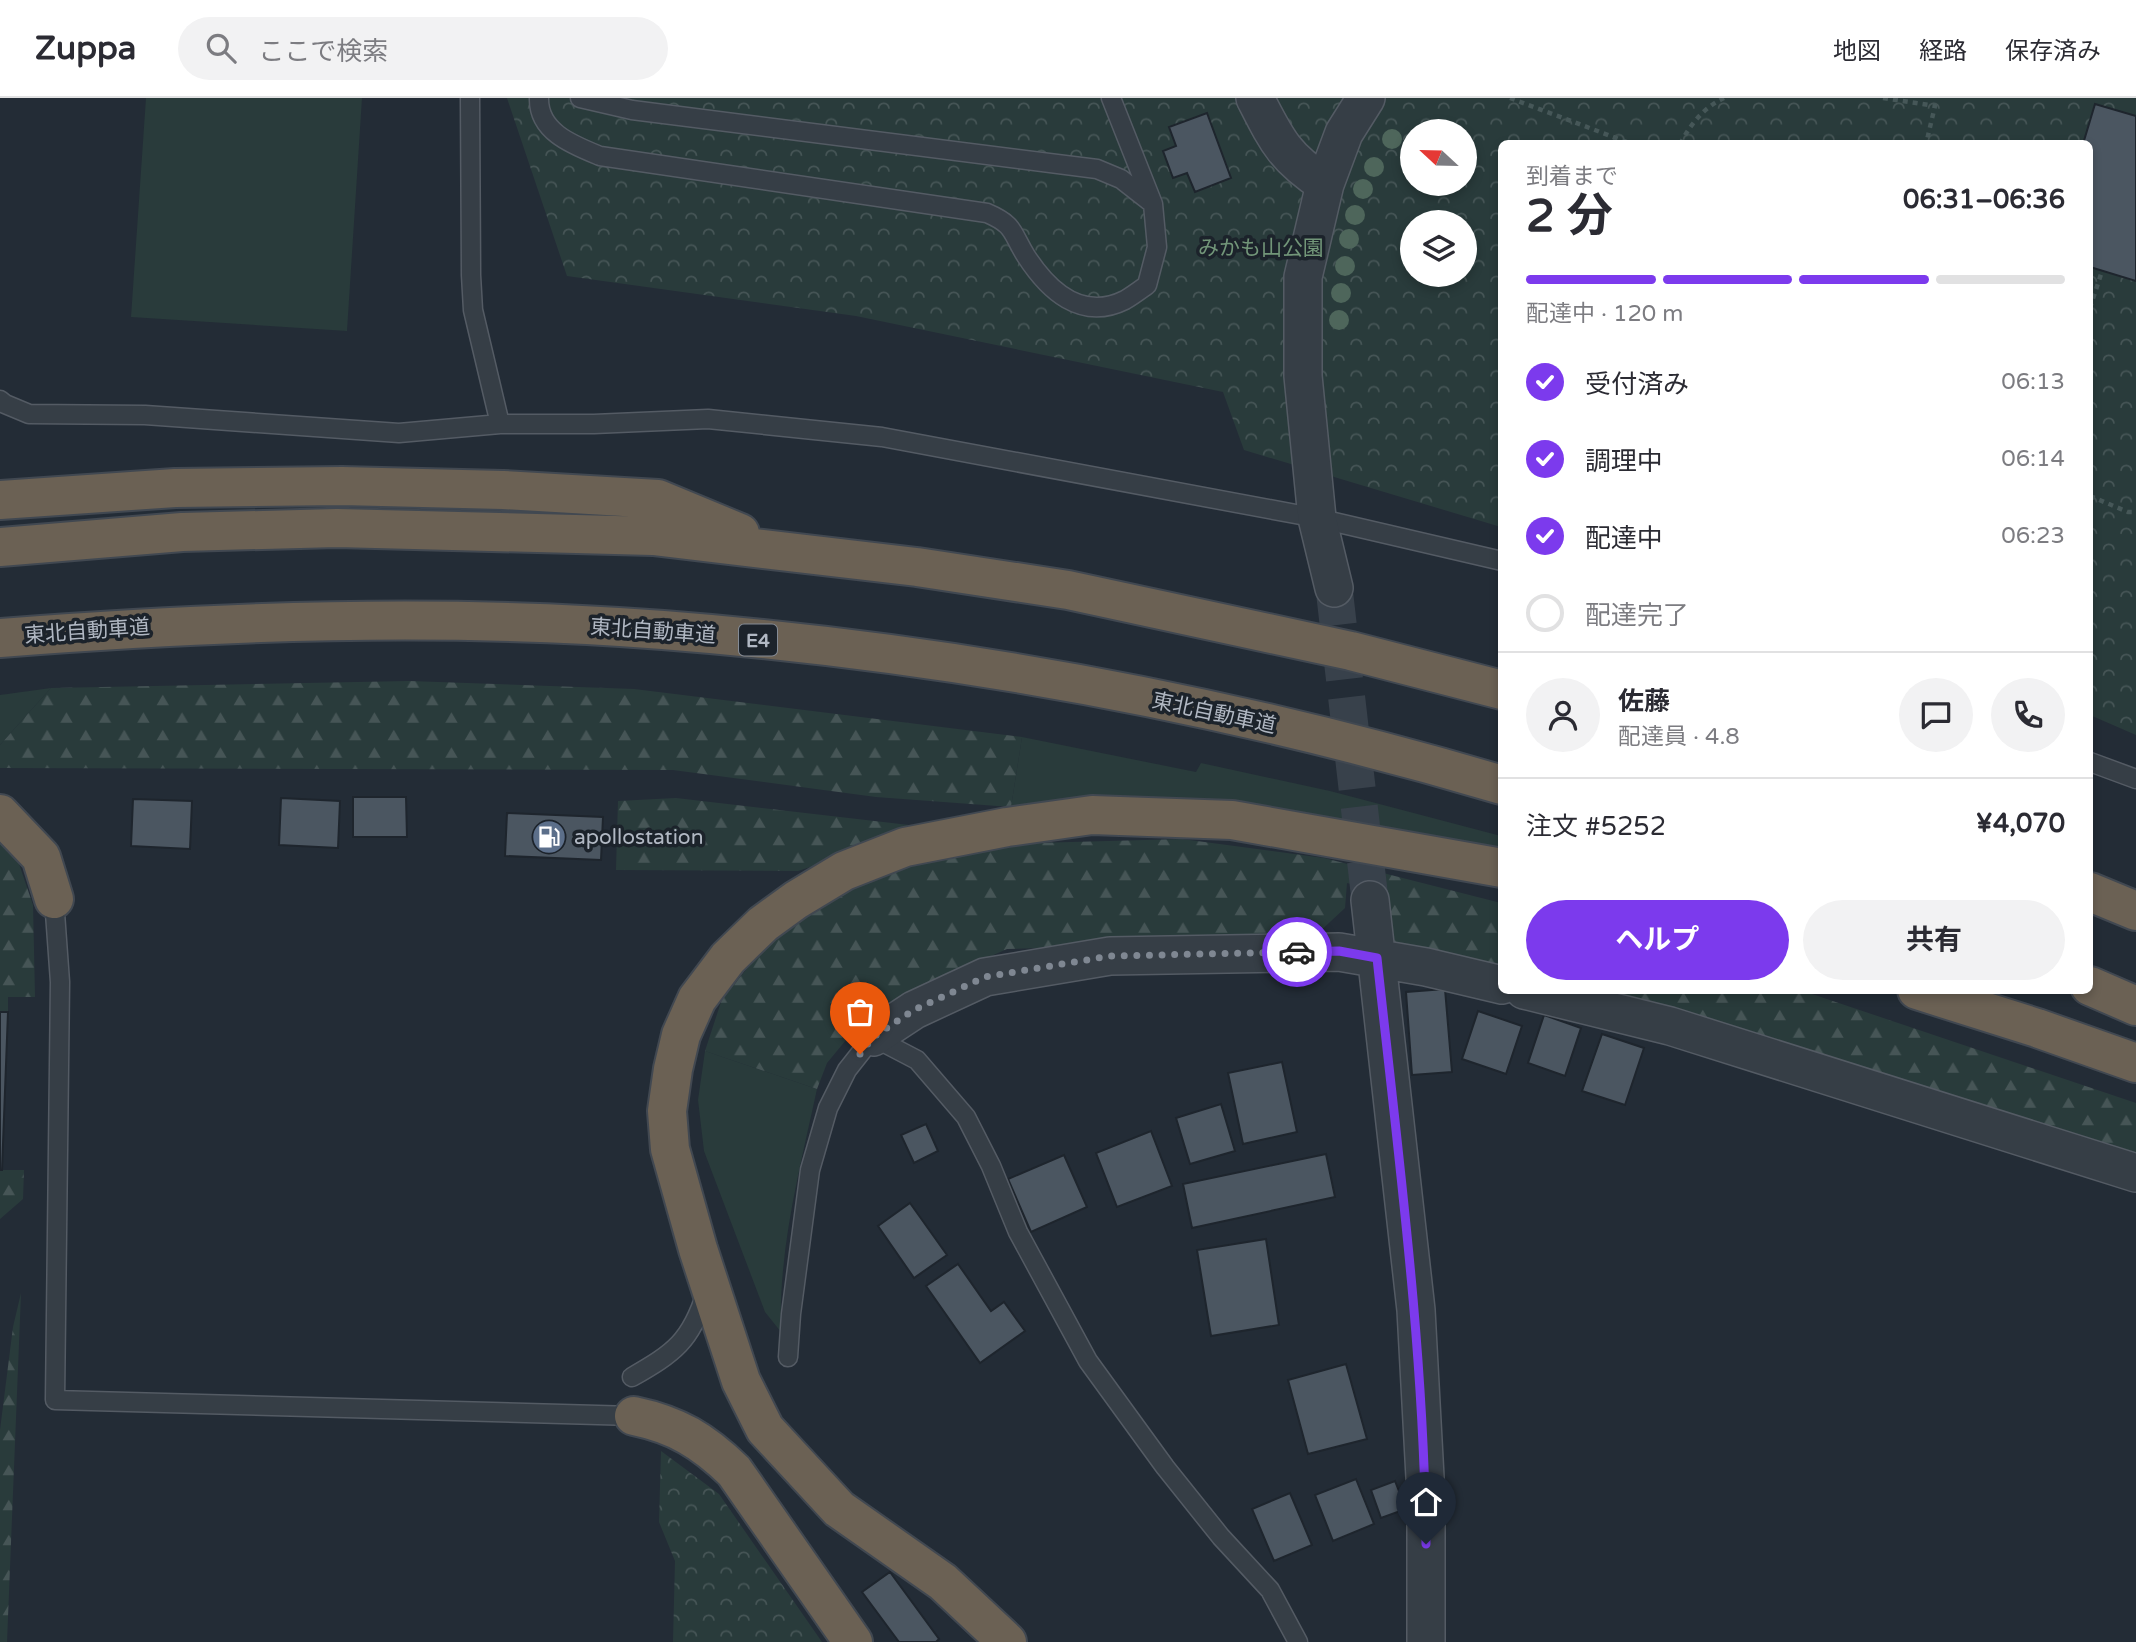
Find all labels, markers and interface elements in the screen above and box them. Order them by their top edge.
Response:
search box [178,17,668,80]
text: Zuppa [35,29,136,68]
icon: search [202,29,240,67]
text: ここで検索 [258,36,388,67]
text: 地図 [1833,37,1881,66]
text: 経路 [1919,37,1967,66]
text: 保存済み [2005,37,2101,66]
north arrow [1400,119,1477,196]
map controls [1400,119,1477,287]
text: 到着まで [1526,163,1618,191]
text: 06:31–06:36 [1903,184,2065,215]
text: 2 分 [1526,189,1613,244]
button: layers [1400,210,1477,287]
park label: みかも山公園 [1198,236,1324,261]
text: 配達中 · 120 m [1526,300,1683,328]
icon: check [1526,363,1564,401]
text: 06:13 [2001,368,2065,396]
text: 受付済み [1585,369,1689,400]
icon: check [1526,440,1564,478]
text: 06:14 [2001,445,2065,473]
text: 調理中 [1585,446,1663,477]
icon: check [1526,517,1564,555]
text: 06:23 [2001,522,2065,550]
text: 配達中 [1585,523,1663,554]
text: 配達完了 [1585,600,1689,631]
street label: 東北自動車道 [23,615,151,648]
street label: 東北自動車道 [589,615,717,648]
road number: E4 [739,624,777,656]
button: person [1526,678,1600,752]
button: chat [1899,678,1973,752]
button: phone [1991,678,2065,752]
text: 佐藤 [1618,686,1670,717]
street label: 東北自動車道 [1150,688,1278,739]
text: 配達員 · 4.8 [1618,723,1740,751]
text: ¥4,070 [1976,808,2065,839]
text: 注文 #5252 [1526,811,1666,842]
fuel station icon: apollostation [530,818,568,856]
place label: apollostation [574,825,703,850]
button: ヘルプ [1526,900,1789,980]
button: 共有 [1803,900,2065,980]
courier [1262,917,1332,987]
icon: car [1278,933,1316,971]
pin [830,982,890,1054]
icon: bag [841,993,879,1031]
pin [1396,1472,1456,1544]
icon: home [1407,1483,1445,1521]

